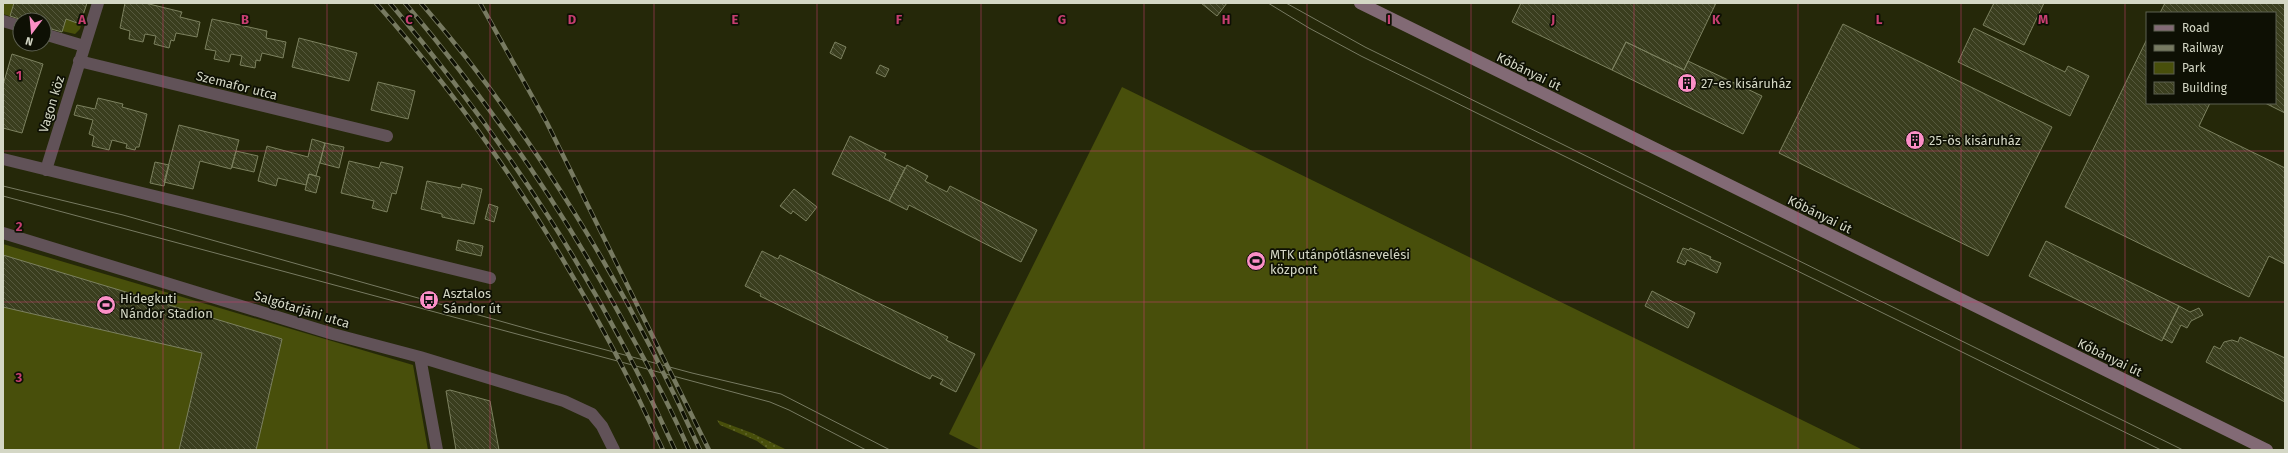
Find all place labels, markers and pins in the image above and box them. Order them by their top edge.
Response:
building icon: 27-es kisáruház [1676,72,1698,94]
place label: 27-es kisáruház [1701,76,1792,91]
building icon: 25-ös kisáruház [1904,129,1926,151]
place label: 25-ös kisáruház [1929,133,2021,148]
place label: MTK utánpótlásnevelési központ [1270,247,1410,277]
sports icon: MTK utánpótlásnevelési központ [1245,250,1267,272]
place label: Asztalos Sándor út [443,286,501,316]
bus stop icon: Asztalos Sándor út [418,289,440,311]
place label: Hidegkuti Nándor Stadion [120,291,213,321]
sports icon: Hidegkuti Nándor Stadion [95,294,117,316]

